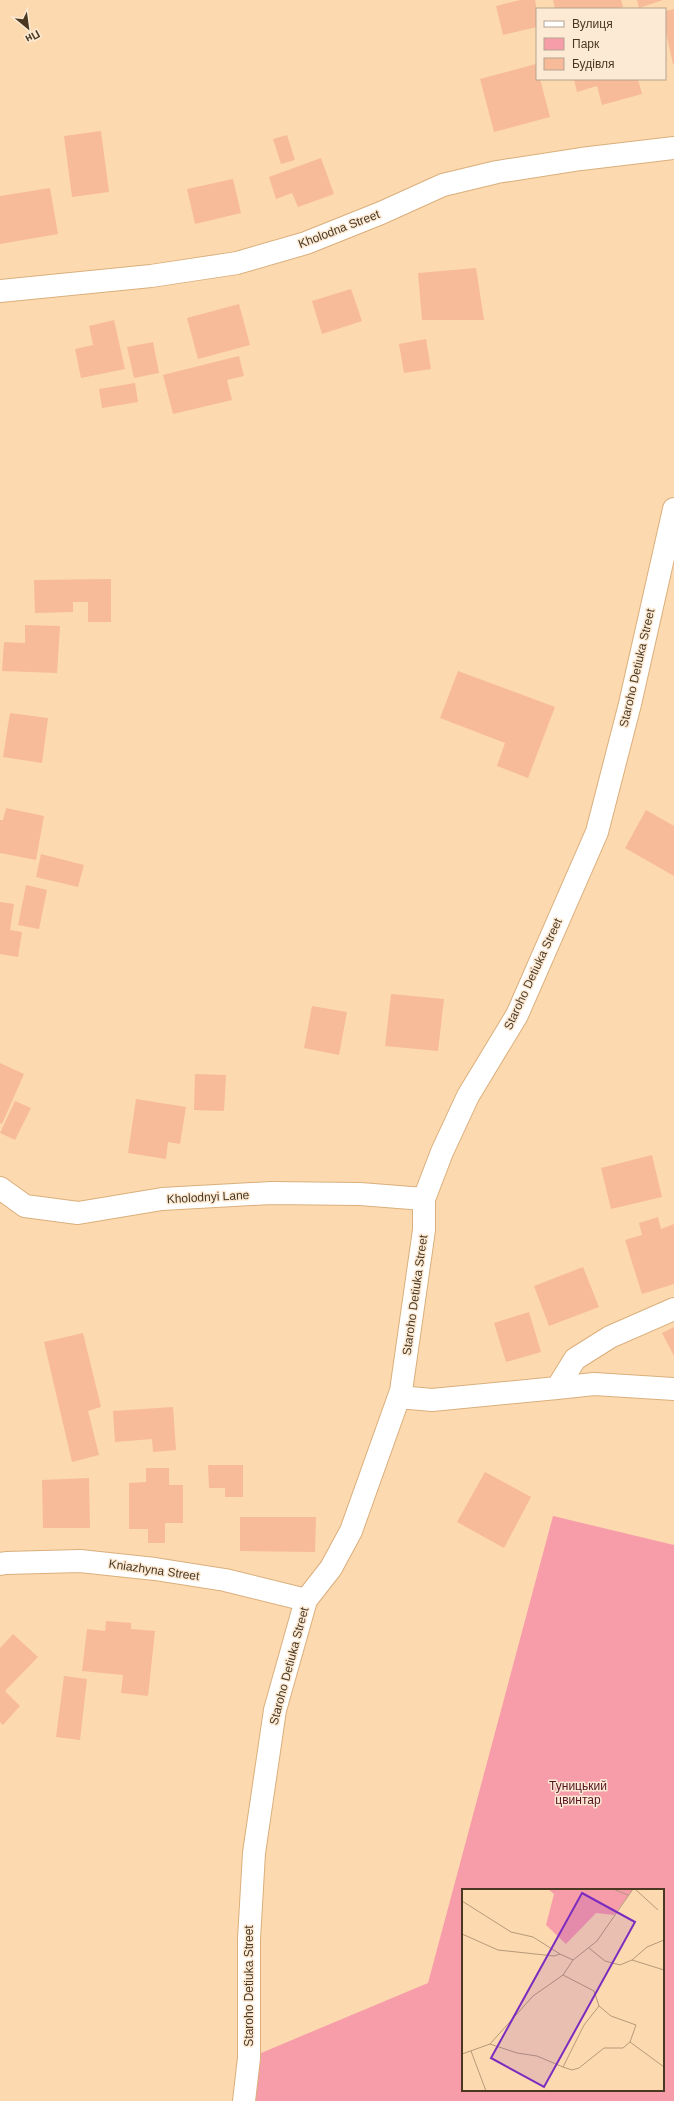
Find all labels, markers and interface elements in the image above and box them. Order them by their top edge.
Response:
north arrow [8,8,48,48]
legend [536,8,666,80]
text: Вулиця [572,17,613,31]
text: Пн [24,28,42,46]
text: Парк [572,37,600,51]
text: Будівля [572,57,614,71]
street label: Kholodna Street [296,207,382,251]
street label: Staroho Detiuka Street [617,607,658,729]
street label: Staroho Detiuka Street [501,915,565,1032]
street label: Kholodnyi Lane [166,1188,250,1206]
street label: Staroho Detiuka Street [400,1233,430,1356]
street label: Kniazhyna Street [108,1557,201,1583]
street label: Staroho Detiuka Street [267,1605,312,1726]
park label: Туницький цвинтар [549,1779,607,1807]
inset map [462,1889,664,2091]
street label: Staroho Detiuka Street [242,1925,256,2047]

